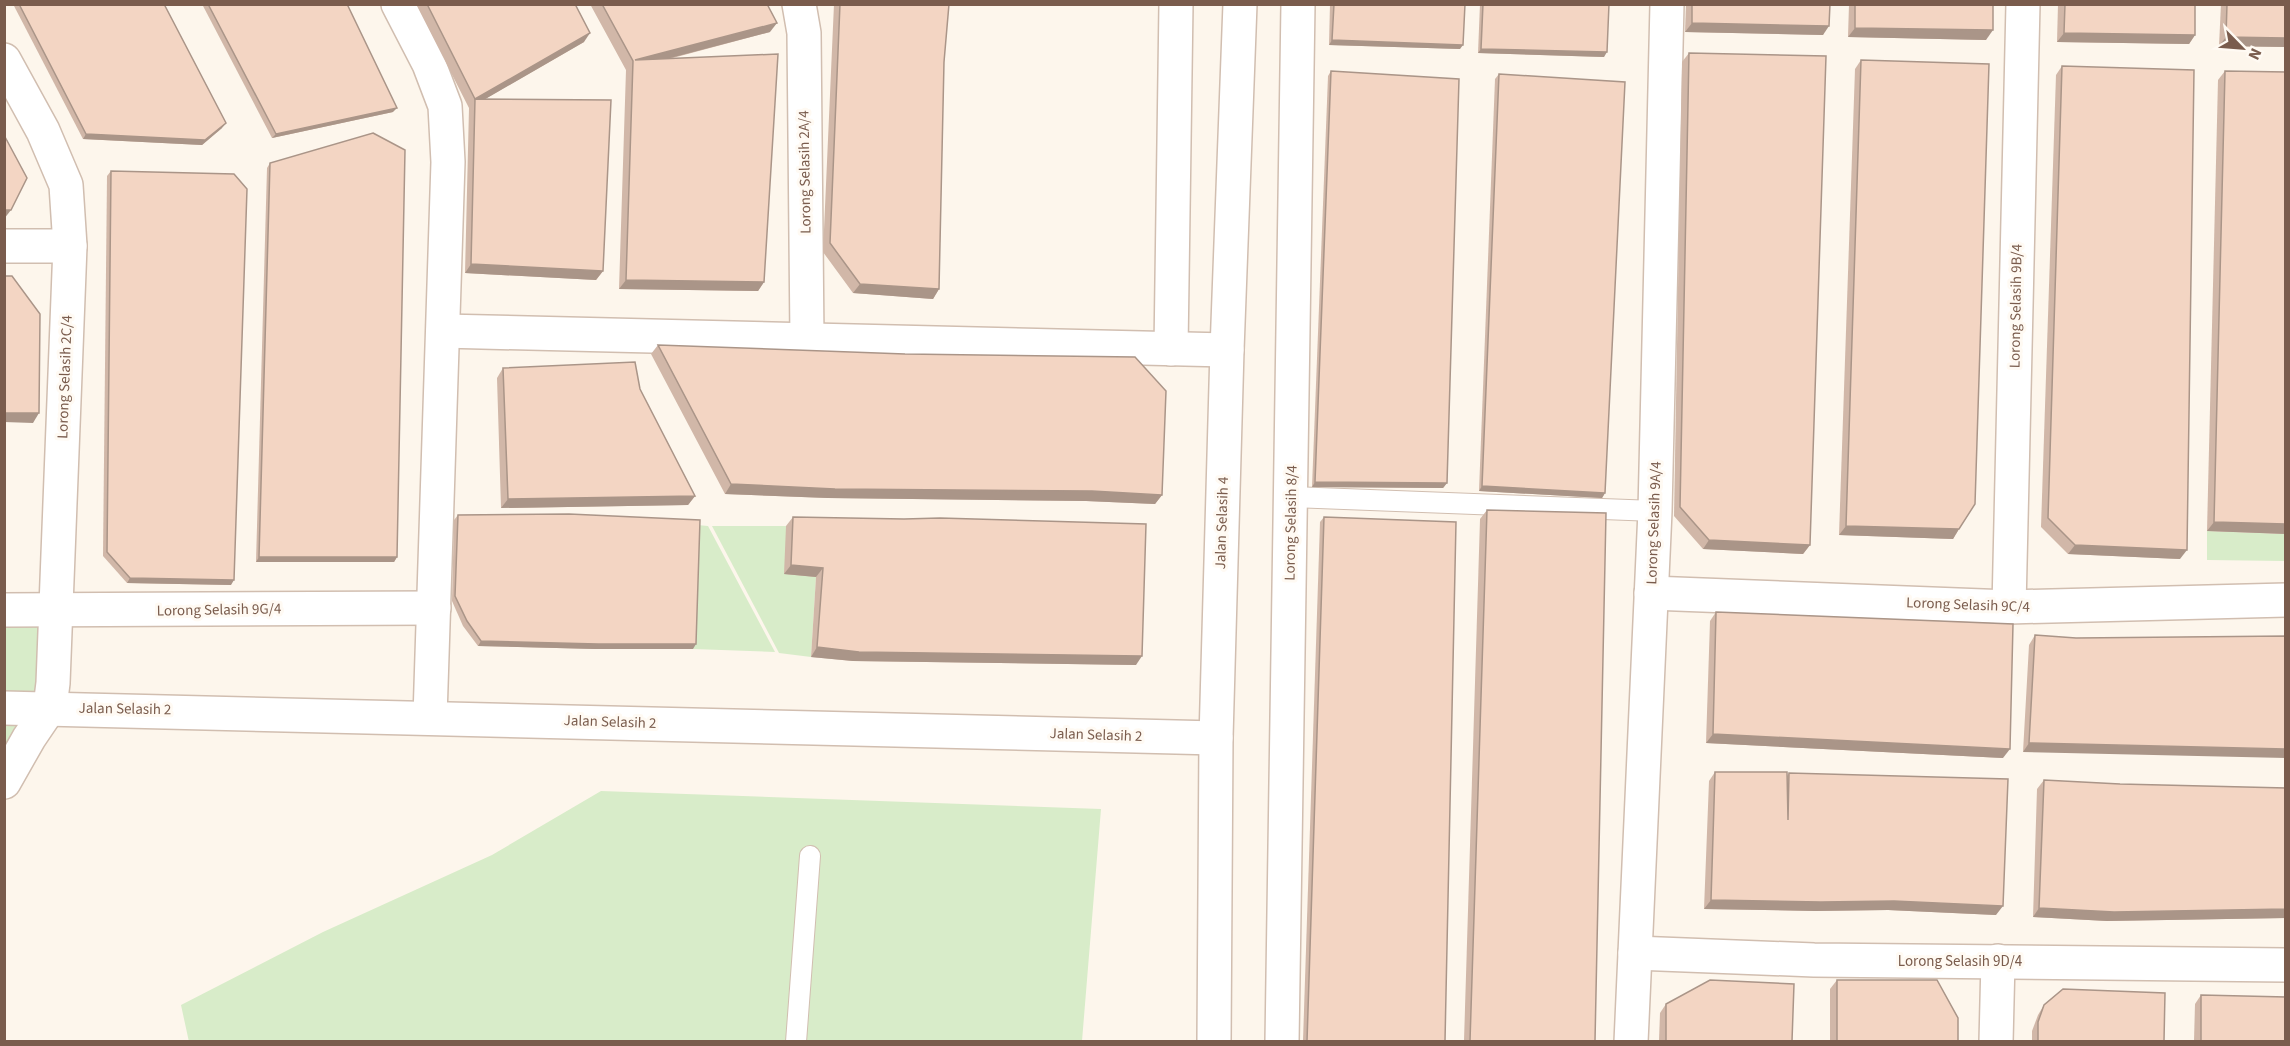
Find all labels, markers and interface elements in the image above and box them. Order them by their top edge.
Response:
north arrow [2212,18,2272,78]
text: N [2242,44,2267,63]
street label: Lorong Selasih 2A/4 [793,110,817,234]
street label: Lorong Selasih 9B/4 [2004,243,2028,368]
street label: Lorong Selasih 2C/4 [52,314,78,439]
street label: Lorong Selasih 9A/4 [1641,460,1667,585]
street label: Lorong Selasih 8/4 [1279,465,1303,581]
street label: Jalan Selasih 4 [1210,476,1234,570]
street label: Lorong Selasih 9C/4 [1906,592,2031,618]
street label: Lorong Selasih 9G/4 [157,598,282,622]
street label: Jalan Selasih 2 [78,698,172,720]
street label: Jalan Selasih 2 [563,710,657,734]
street label: Jalan Selasih 2 [1049,723,1143,747]
street label: Lorong Selasih 9D/4 [1898,951,2023,972]

